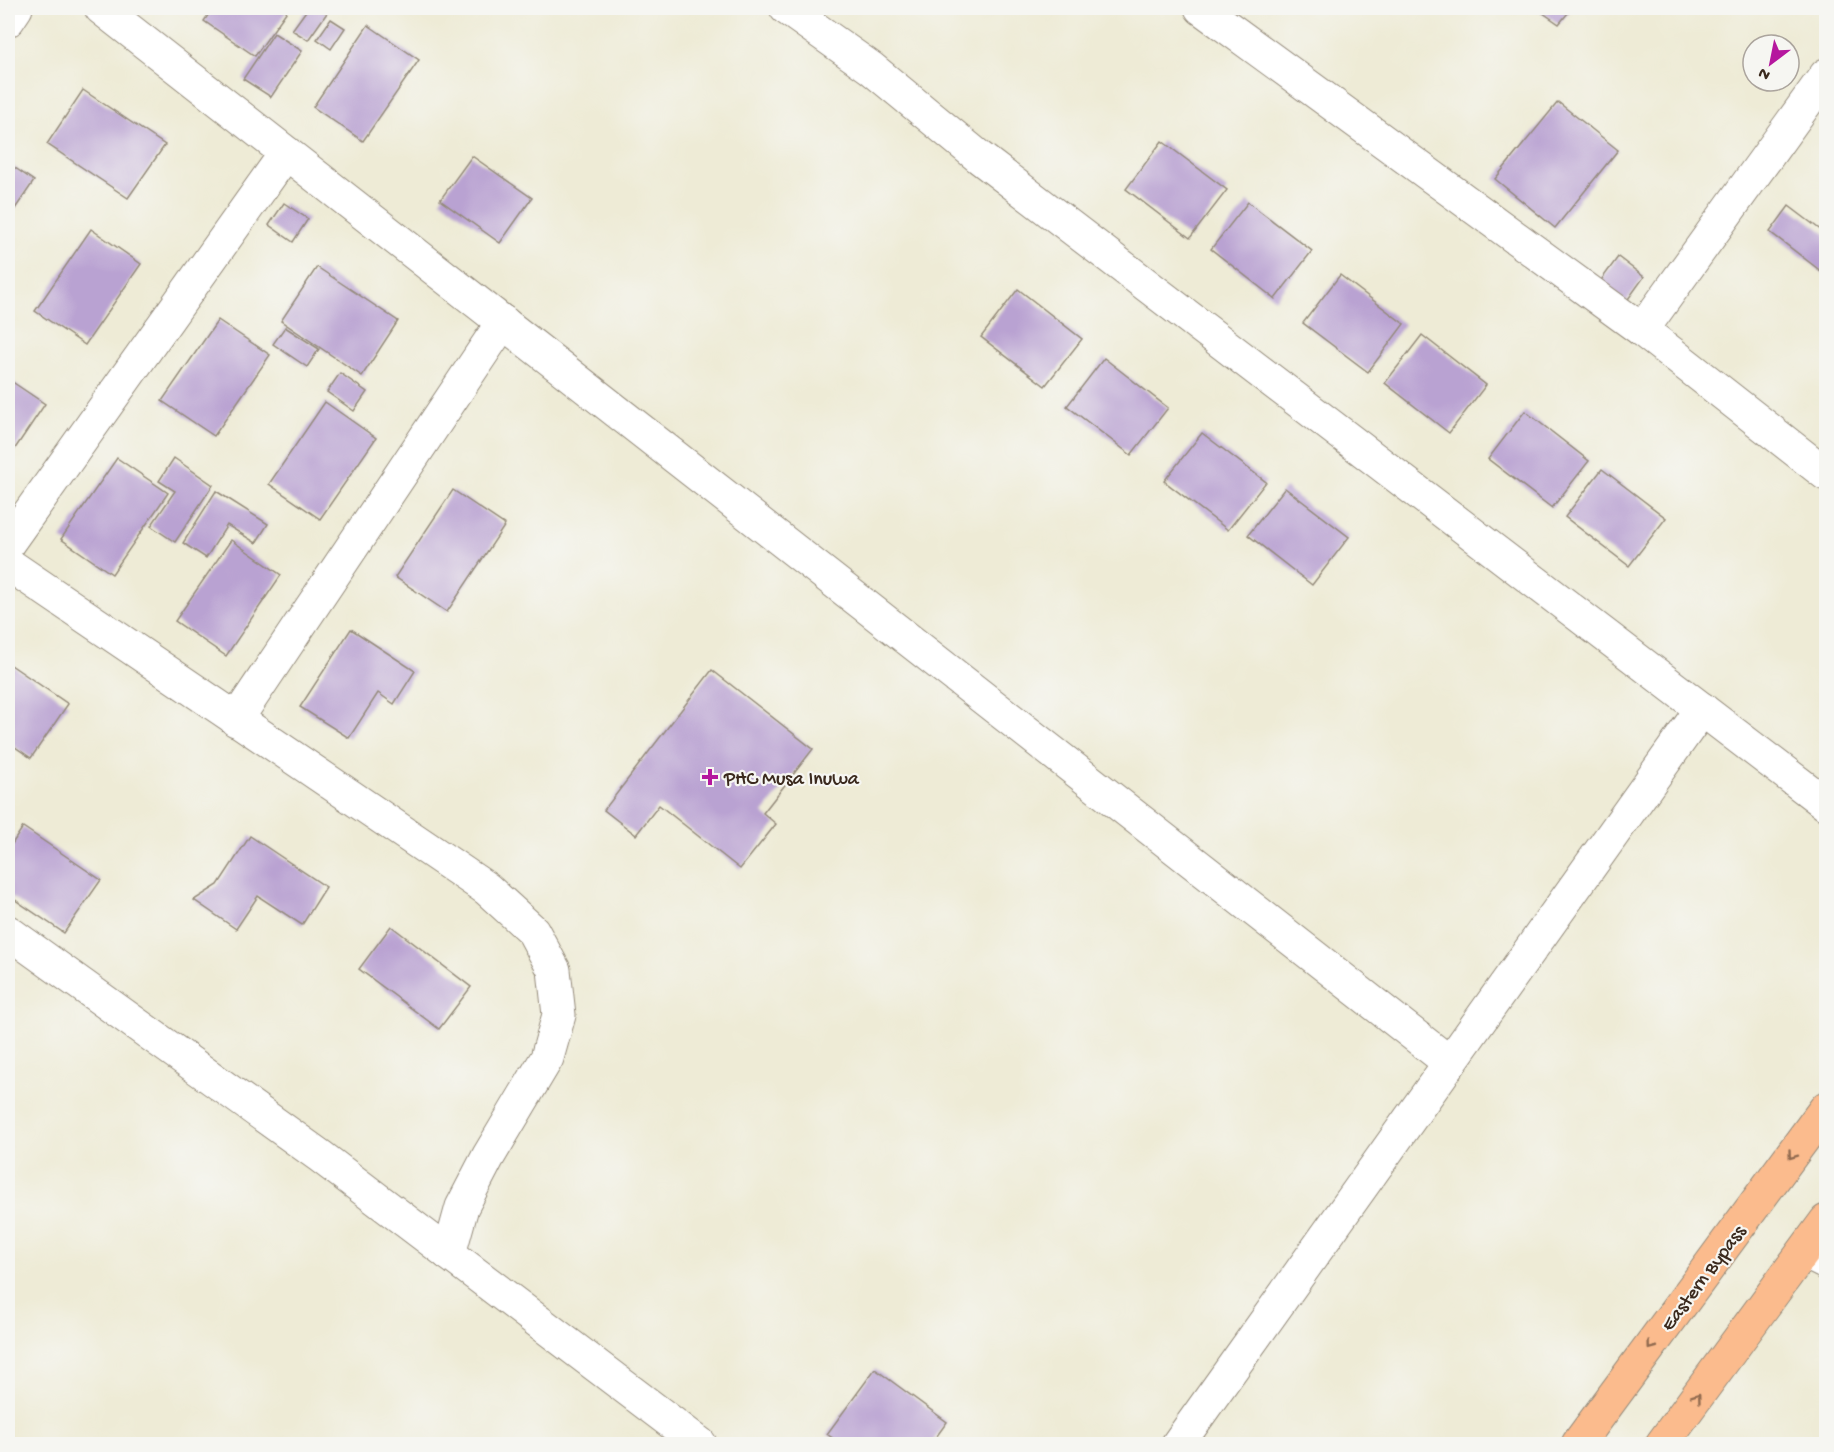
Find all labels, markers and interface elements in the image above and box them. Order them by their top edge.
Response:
north arrow [1741,33,1801,93]
text: N [1755,62,1774,84]
marker: PHC Musa Inuwa [701,768,719,786]
place label: PHC Musa Inuwa [723,769,860,792]
one-way arrow [1788,1149,1799,1160]
street label: Eastern Bypass [1658,1221,1752,1337]
one-way arrow [1647,1339,1658,1350]
one-way arrow [1689,1393,1700,1404]

